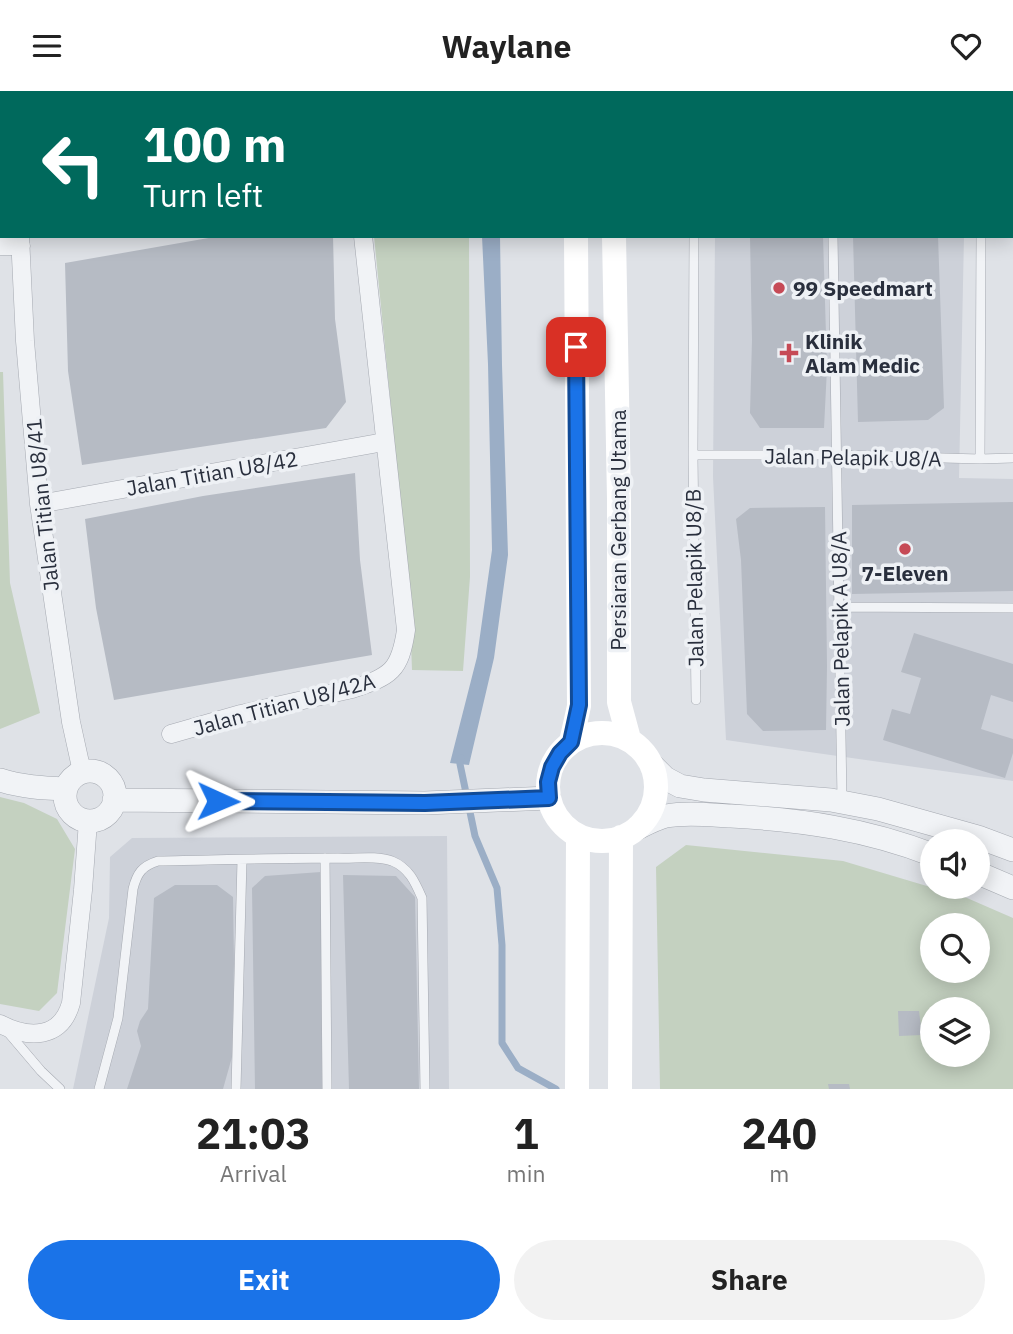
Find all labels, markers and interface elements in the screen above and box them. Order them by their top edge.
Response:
text: Waylane [441,25,572,67]
icon: menu [28,27,66,65]
icon: heart [947,27,985,65]
text: 100 m [143,112,287,175]
icon: left [28,119,119,210]
text: Turn left [143,174,263,216]
place label: 99 Speedmart [793,274,933,302]
marker: 99 Speedmart [771,280,787,296]
pin [546,317,606,377]
place label: Klinik Alam Medic [805,327,920,379]
icon: arrive [557,328,595,366]
marker: Klinik Alam Medic [779,343,799,363]
street label: Persiaran Gerbang Utama [604,409,632,651]
street label: Jalan Titian U8/41 [19,417,65,593]
street label: Jalan Pelapik U8/A [764,441,942,473]
street label: Jalan Titian U8/42 [124,444,300,502]
street label: Jalan Pelapik U8/B [678,488,710,668]
street label: Jalan Pelapik A U8/A [824,531,856,727]
marker: 7-Eleven [897,541,913,557]
place label: 7-Eleven [861,559,949,587]
street label: Jalan Titian U8/42A [190,666,378,742]
position arrow [181,764,255,838]
map controls [920,829,990,1067]
button: sound [920,829,990,899]
button: search [920,913,990,983]
button: layers [920,997,990,1067]
text: 21:03 [196,1106,311,1161]
text: 1 [513,1106,539,1161]
text: 240 [741,1106,817,1161]
text: Arrival [220,1158,287,1188]
text: min [507,1158,545,1188]
text: m [769,1158,789,1188]
button: Exit [28,1240,500,1320]
button: Share [514,1240,985,1320]

